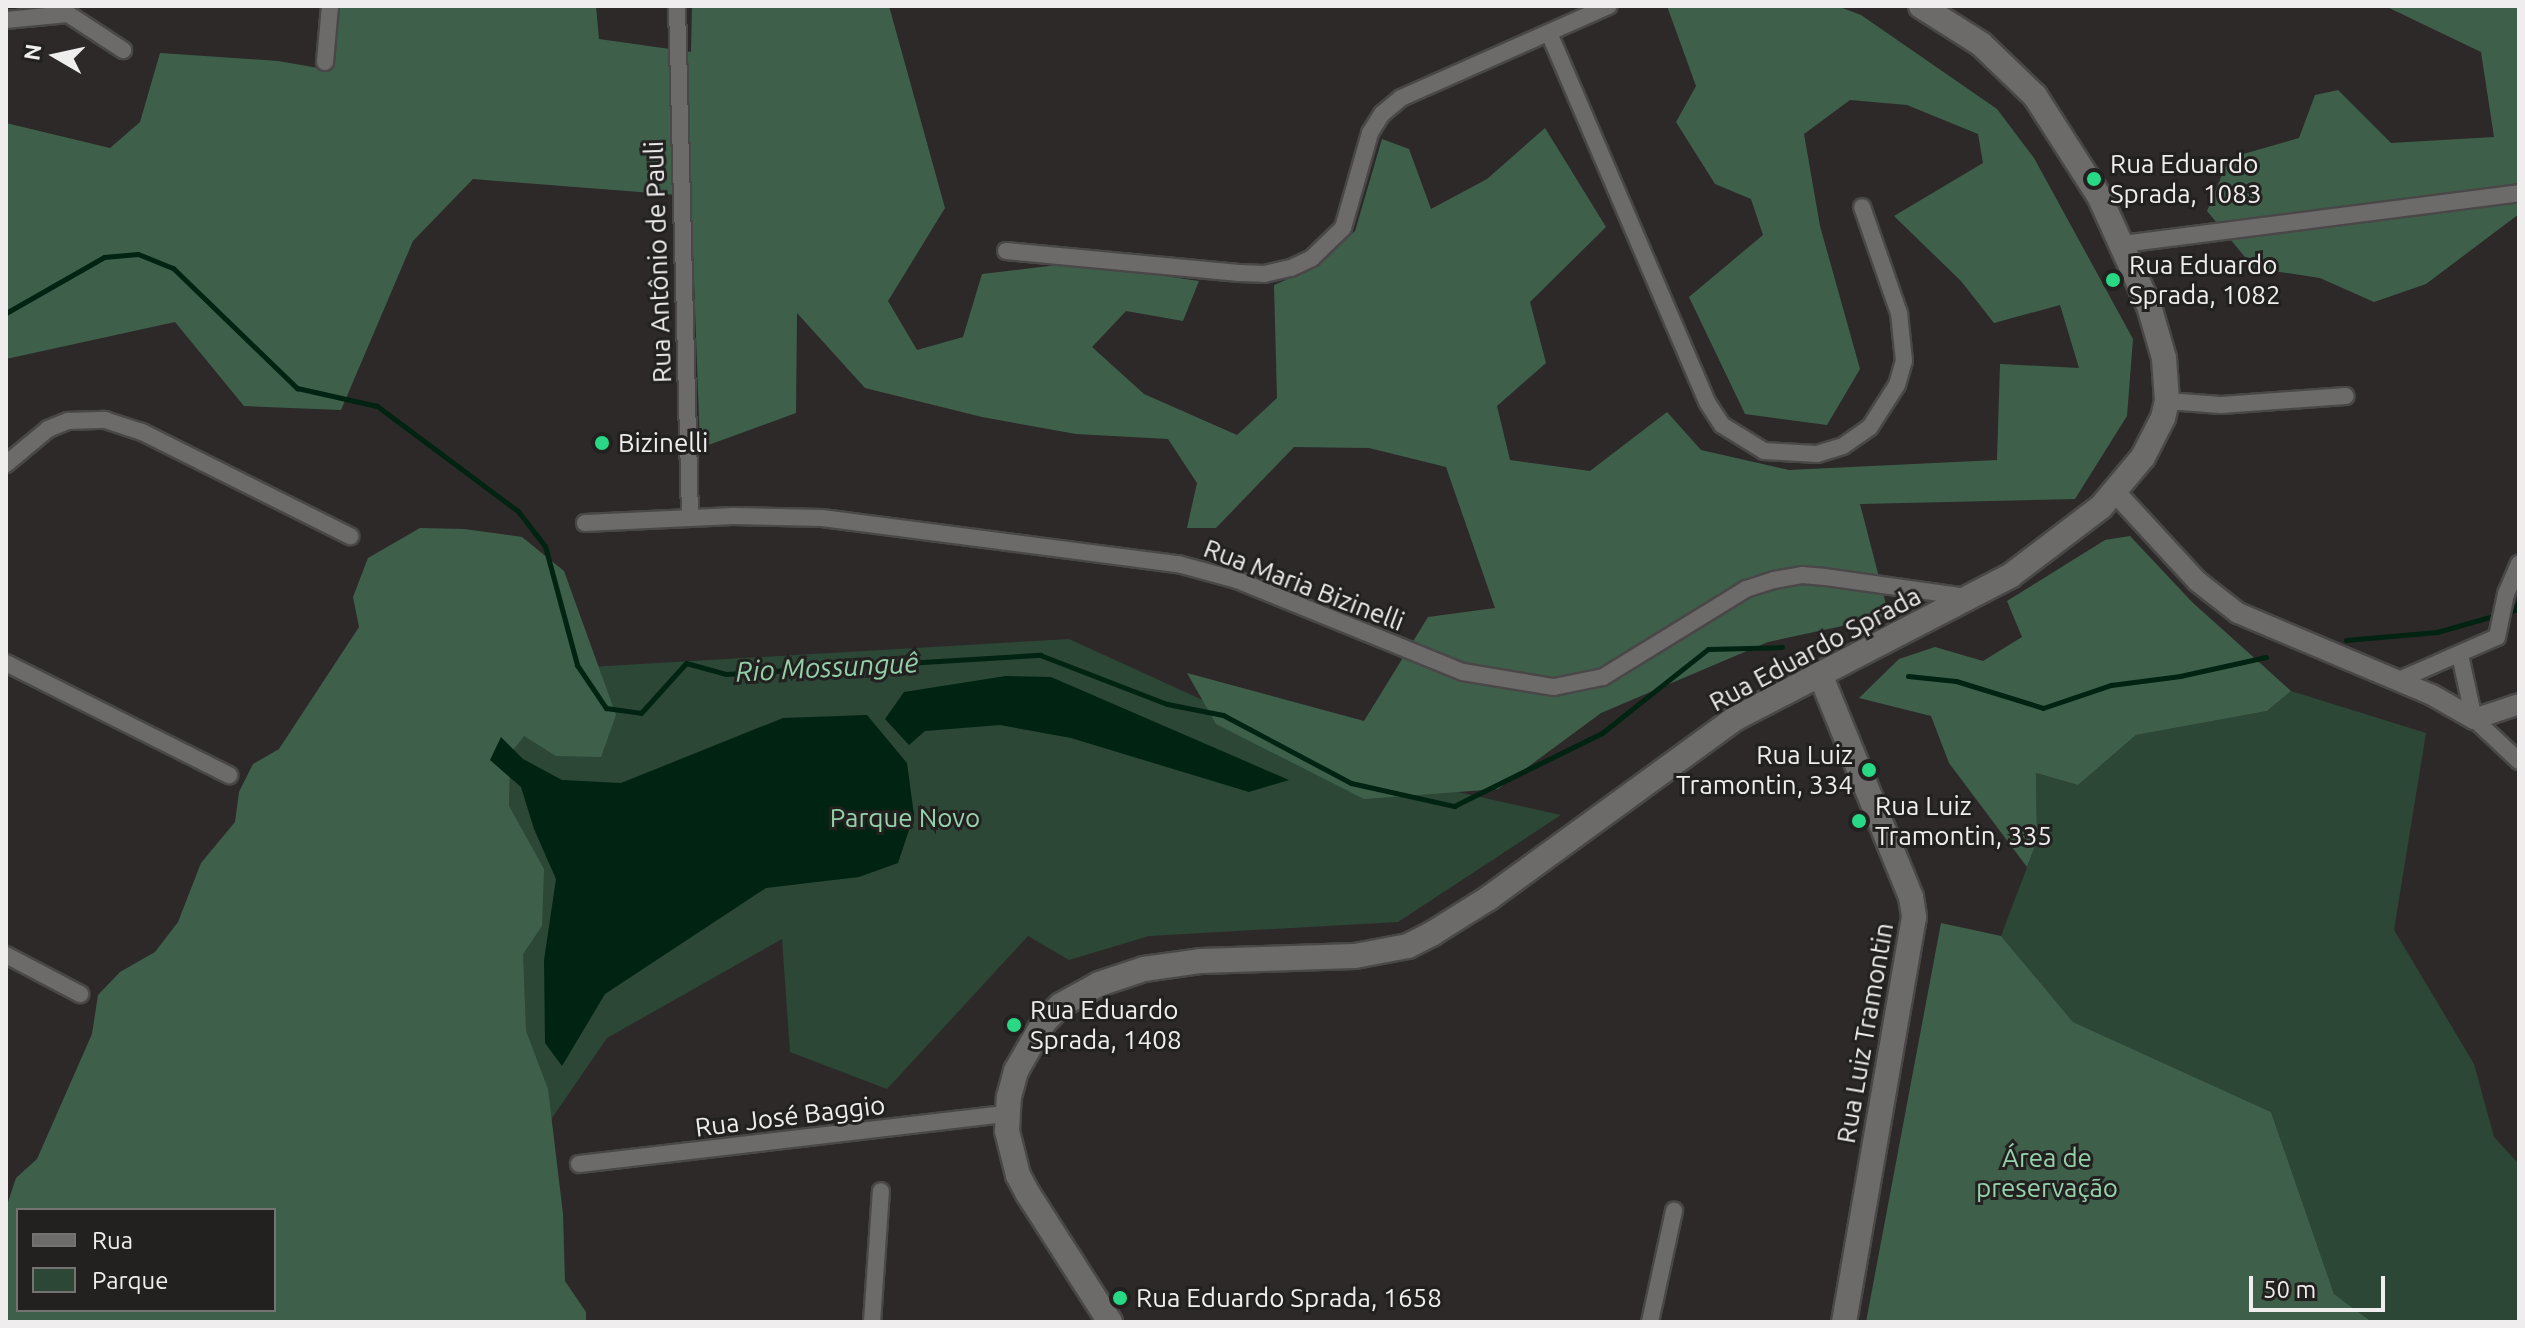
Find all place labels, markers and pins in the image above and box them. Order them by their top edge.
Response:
place label: Rua Eduardo Sprada, 1083 [2110,148,2262,210]
marker: Rua Eduardo Sprada, 1083 [2085,170,2103,188]
place label: Rua Eduardo Sprada, 1082 [2129,249,2281,310]
marker: Rua Eduardo Sprada, 1082 [2104,271,2122,289]
place label: Bizinelli [618,427,708,459]
marker: Bizinelli [593,434,611,452]
place label: Rua Luiz Tramontin, 334 [1676,739,1853,800]
marker: Rua Luiz Tramontin, 334 [1860,761,1878,779]
place label: Rua Luiz Tramontin, 335 [1875,790,2052,852]
marker: Rua Luiz Tramontin, 335 [1850,812,1868,830]
place label: Rua Eduardo Sprada, 1408 [1030,994,1182,1056]
marker: Rua Eduardo Sprada, 1408 [1005,1016,1023,1034]
place label: Rua Eduardo Sprada, 1658 [1136,1282,1442,1314]
marker: Rua Eduardo Sprada, 1658 [1111,1289,1129,1307]

